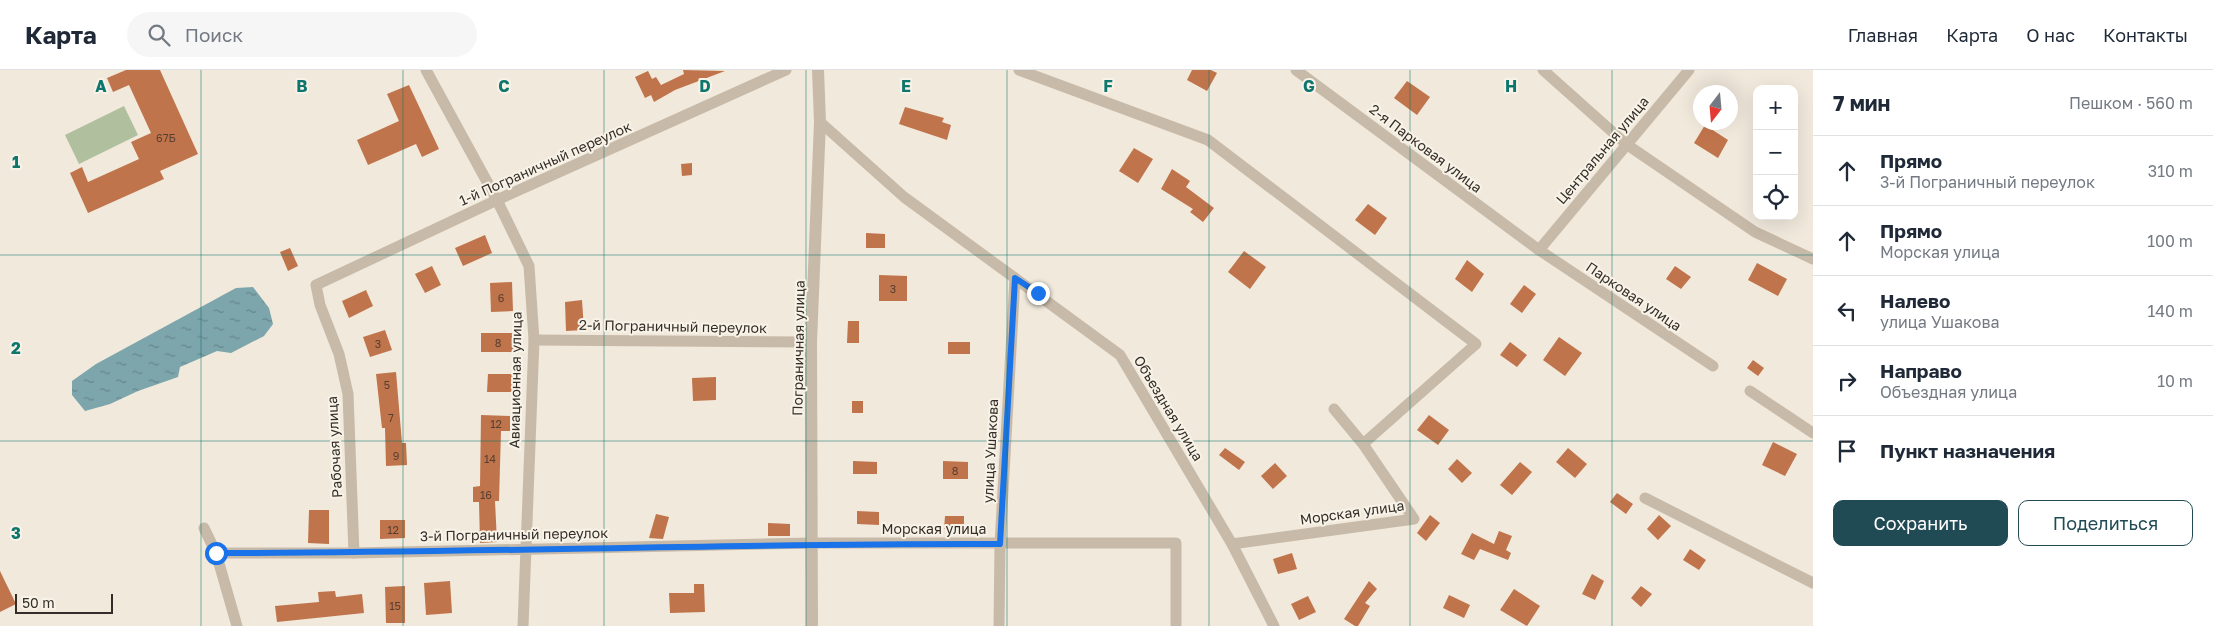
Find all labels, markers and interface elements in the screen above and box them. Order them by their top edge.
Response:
search box [127,12,477,57]
text: Карта [25,20,97,49]
icon: search [145,21,173,49]
text: Поиск [185,23,243,46]
text: Главная [1848,24,1918,46]
text: Карта [1946,24,1998,46]
text: О нас [2026,24,2075,46]
text: Контакты [2103,24,2188,46]
text: A [95,76,107,96]
text: B [296,76,308,96]
text: C [498,76,510,96]
text: D [699,76,711,96]
text: E [901,76,911,96]
text: F [1103,76,1113,96]
text: G [1303,76,1315,96]
text: H [1505,76,1517,96]
north arrow [1693,85,1738,130]
map controls [1753,85,1798,220]
button: + [1753,85,1798,130]
text: 7 мин [1833,90,1890,116]
street label: Центральная улица [1552,93,1652,207]
text: Пешком · 560 m [2069,93,2193,113]
street label: 2-я Парковая улица [1366,100,1486,196]
street label: 1-й Пограничный переулок [456,117,634,209]
button: − [1753,130,1798,175]
house number: 67Б [156,131,176,144]
text: Прямо [1880,149,1942,172]
text: 1 [12,152,20,172]
icon: ahead [1833,157,1861,185]
text: 310 m [2148,161,2193,181]
text: 3-й Пограничный переулок [1880,172,2095,192]
button: locate [1753,175,1798,220]
text: Прямо [1880,219,1942,242]
icon: ahead [1833,227,1861,255]
text: 100 m [2147,231,2193,251]
text: Морская улица [1880,242,2000,262]
street label: Парковая улица [1583,258,1685,334]
street label: Пограничная улица [788,280,808,416]
house number: 3 [890,282,896,295]
route end [1027,282,1050,305]
text: Налево [1880,289,1950,312]
house number: 6 [498,291,505,304]
icon: left [1833,297,1861,325]
text: 140 m [2147,301,2193,321]
street label: Авиационная улица [505,311,525,449]
text: улица Ушакова [1880,312,2000,332]
street label: 2-й Пограничный переулок [579,316,767,336]
house number: 8 [495,336,502,349]
house number: 3 [375,337,381,350]
text: 2 [11,338,21,358]
street label: Объездная улица [1131,352,1207,464]
text: Направо [1880,359,1962,382]
icon: right [1833,367,1861,395]
text: 10 m [2157,371,2193,391]
house number: 5 [384,378,390,391]
text: Объездная улица [1880,382,2017,402]
street label: Рабочая улица [323,396,345,498]
street label: улица Ушакова [979,398,1001,504]
house number: 7 [388,411,394,424]
house number: 12 [490,417,502,430]
icon: arrive [1833,437,1861,465]
text: Пункт назначения [1880,439,2055,462]
house number: 9 [393,449,399,462]
house number: 14 [484,452,496,465]
house number: 8 [952,464,959,477]
house number: 16 [480,488,492,501]
street label: Морская улица [1299,496,1405,528]
button: Сохранить [1833,500,2008,546]
button: Поделиться [2018,500,2193,546]
street label: Морская улица [882,520,987,537]
text: 3 [11,523,21,543]
house number: 12 [387,523,399,536]
street label: 3-й Пограничный переулок [420,524,608,544]
route start [205,542,228,565]
scale bar [15,591,112,614]
text: 50 m [22,594,55,611]
house number: 15 [389,599,401,612]

